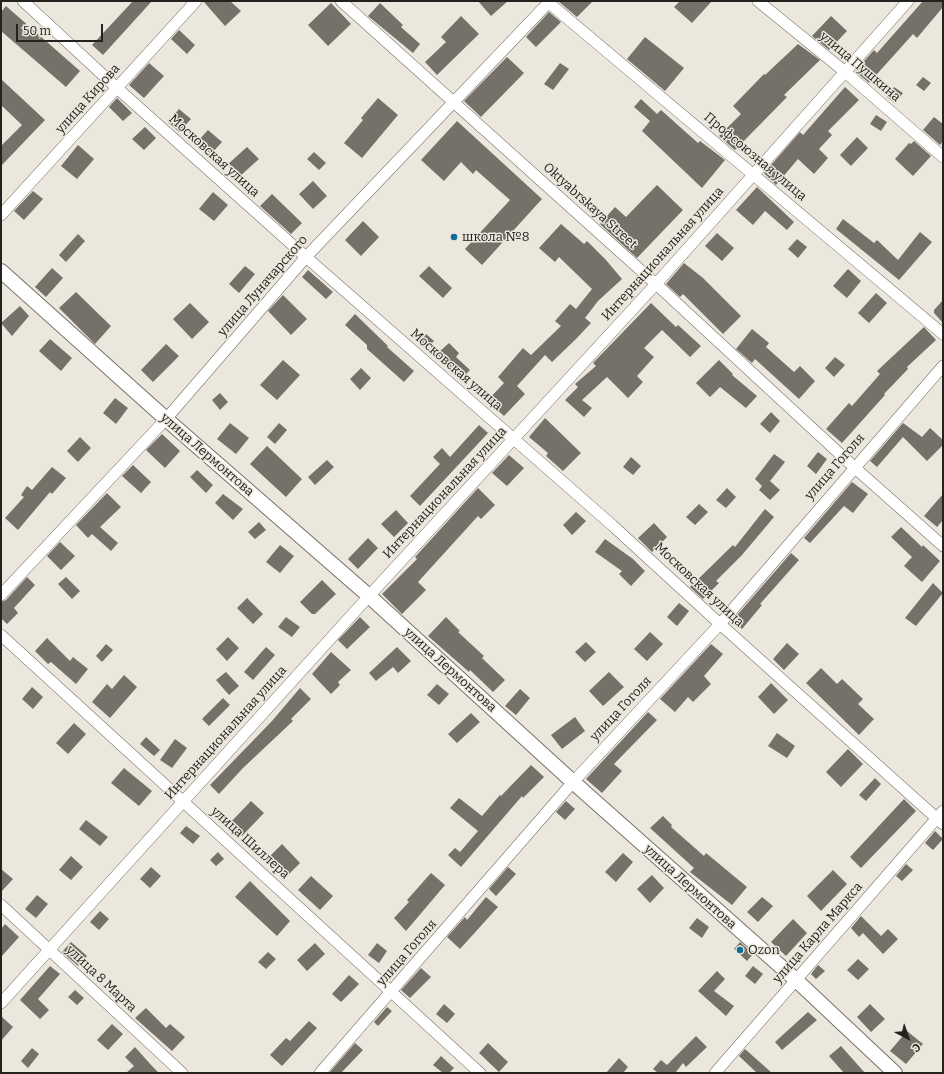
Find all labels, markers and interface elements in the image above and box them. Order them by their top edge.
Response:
scale bar [18,16,105,42]
text: 50 m [23,24,51,38]
street label: улица Пушкина [816,29,904,105]
street label: улица Кирова [53,61,123,137]
street label: Профсоюзная улица [701,110,809,204]
street label: Московская улица [166,111,262,201]
street label: Oktyabrskaya Street [540,160,640,252]
street label: Интернациональная улица [599,184,727,324]
place label: школа №8 [462,229,530,245]
street label: улица Луначарского [215,232,311,340]
marker: школа №8 [449,232,459,242]
street label: Московская улица [407,326,505,414]
street label: улица Лермонтова [157,410,257,500]
street label: Интернациональная улица [380,424,510,562]
street label: улица Гоголя [802,431,868,503]
street label: Московская улица [651,540,747,630]
street label: улица Лермонтова [401,624,499,716]
street label: Интернациональная улица [162,663,290,803]
street label: улица Гоголя [587,673,655,745]
street label: улица Шиллера [208,804,292,882]
street label: улица Лермонтова [641,841,739,933]
street label: улица Карла Маркса [770,879,866,987]
street label: улица Гоголя [374,917,440,989]
street label: улица 8 Марта [63,942,139,1016]
place label: Ozon [748,942,780,958]
marker: Ozon [735,945,745,955]
north arrow [888,1018,928,1058]
text: С [909,1040,923,1055]

